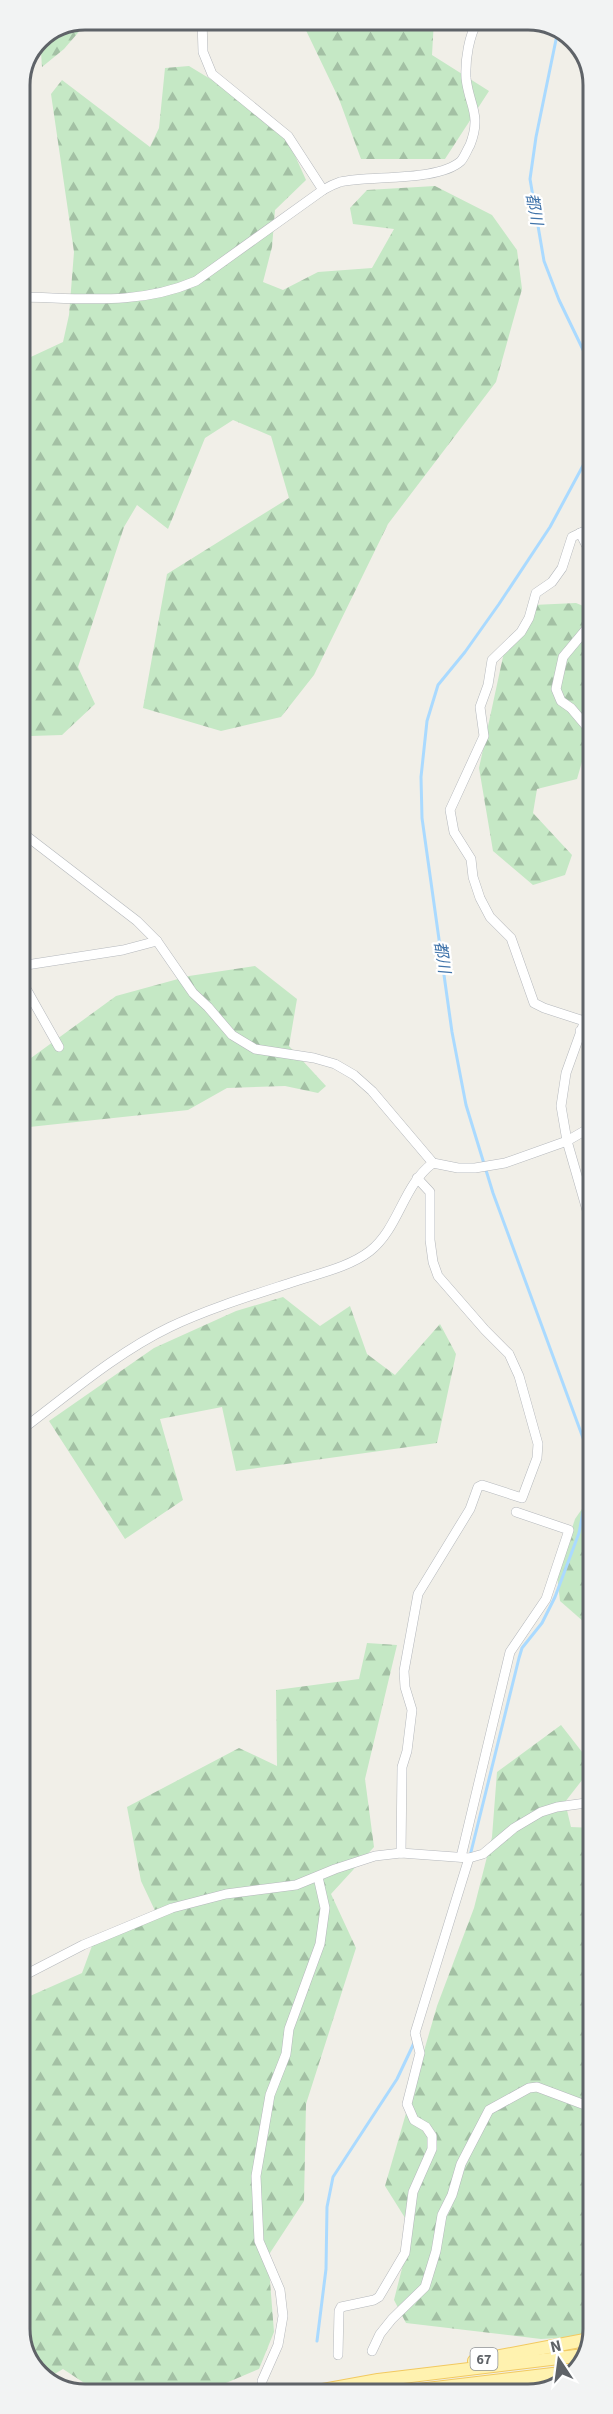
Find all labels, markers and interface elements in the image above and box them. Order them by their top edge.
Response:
water label: 都川 [520,191,548,229]
water label: 都川 [429,940,456,977]
north arrow [529,2330,589,2390]
text: N [548,2334,564,2358]
road number: 67 [470,2348,498,2370]

